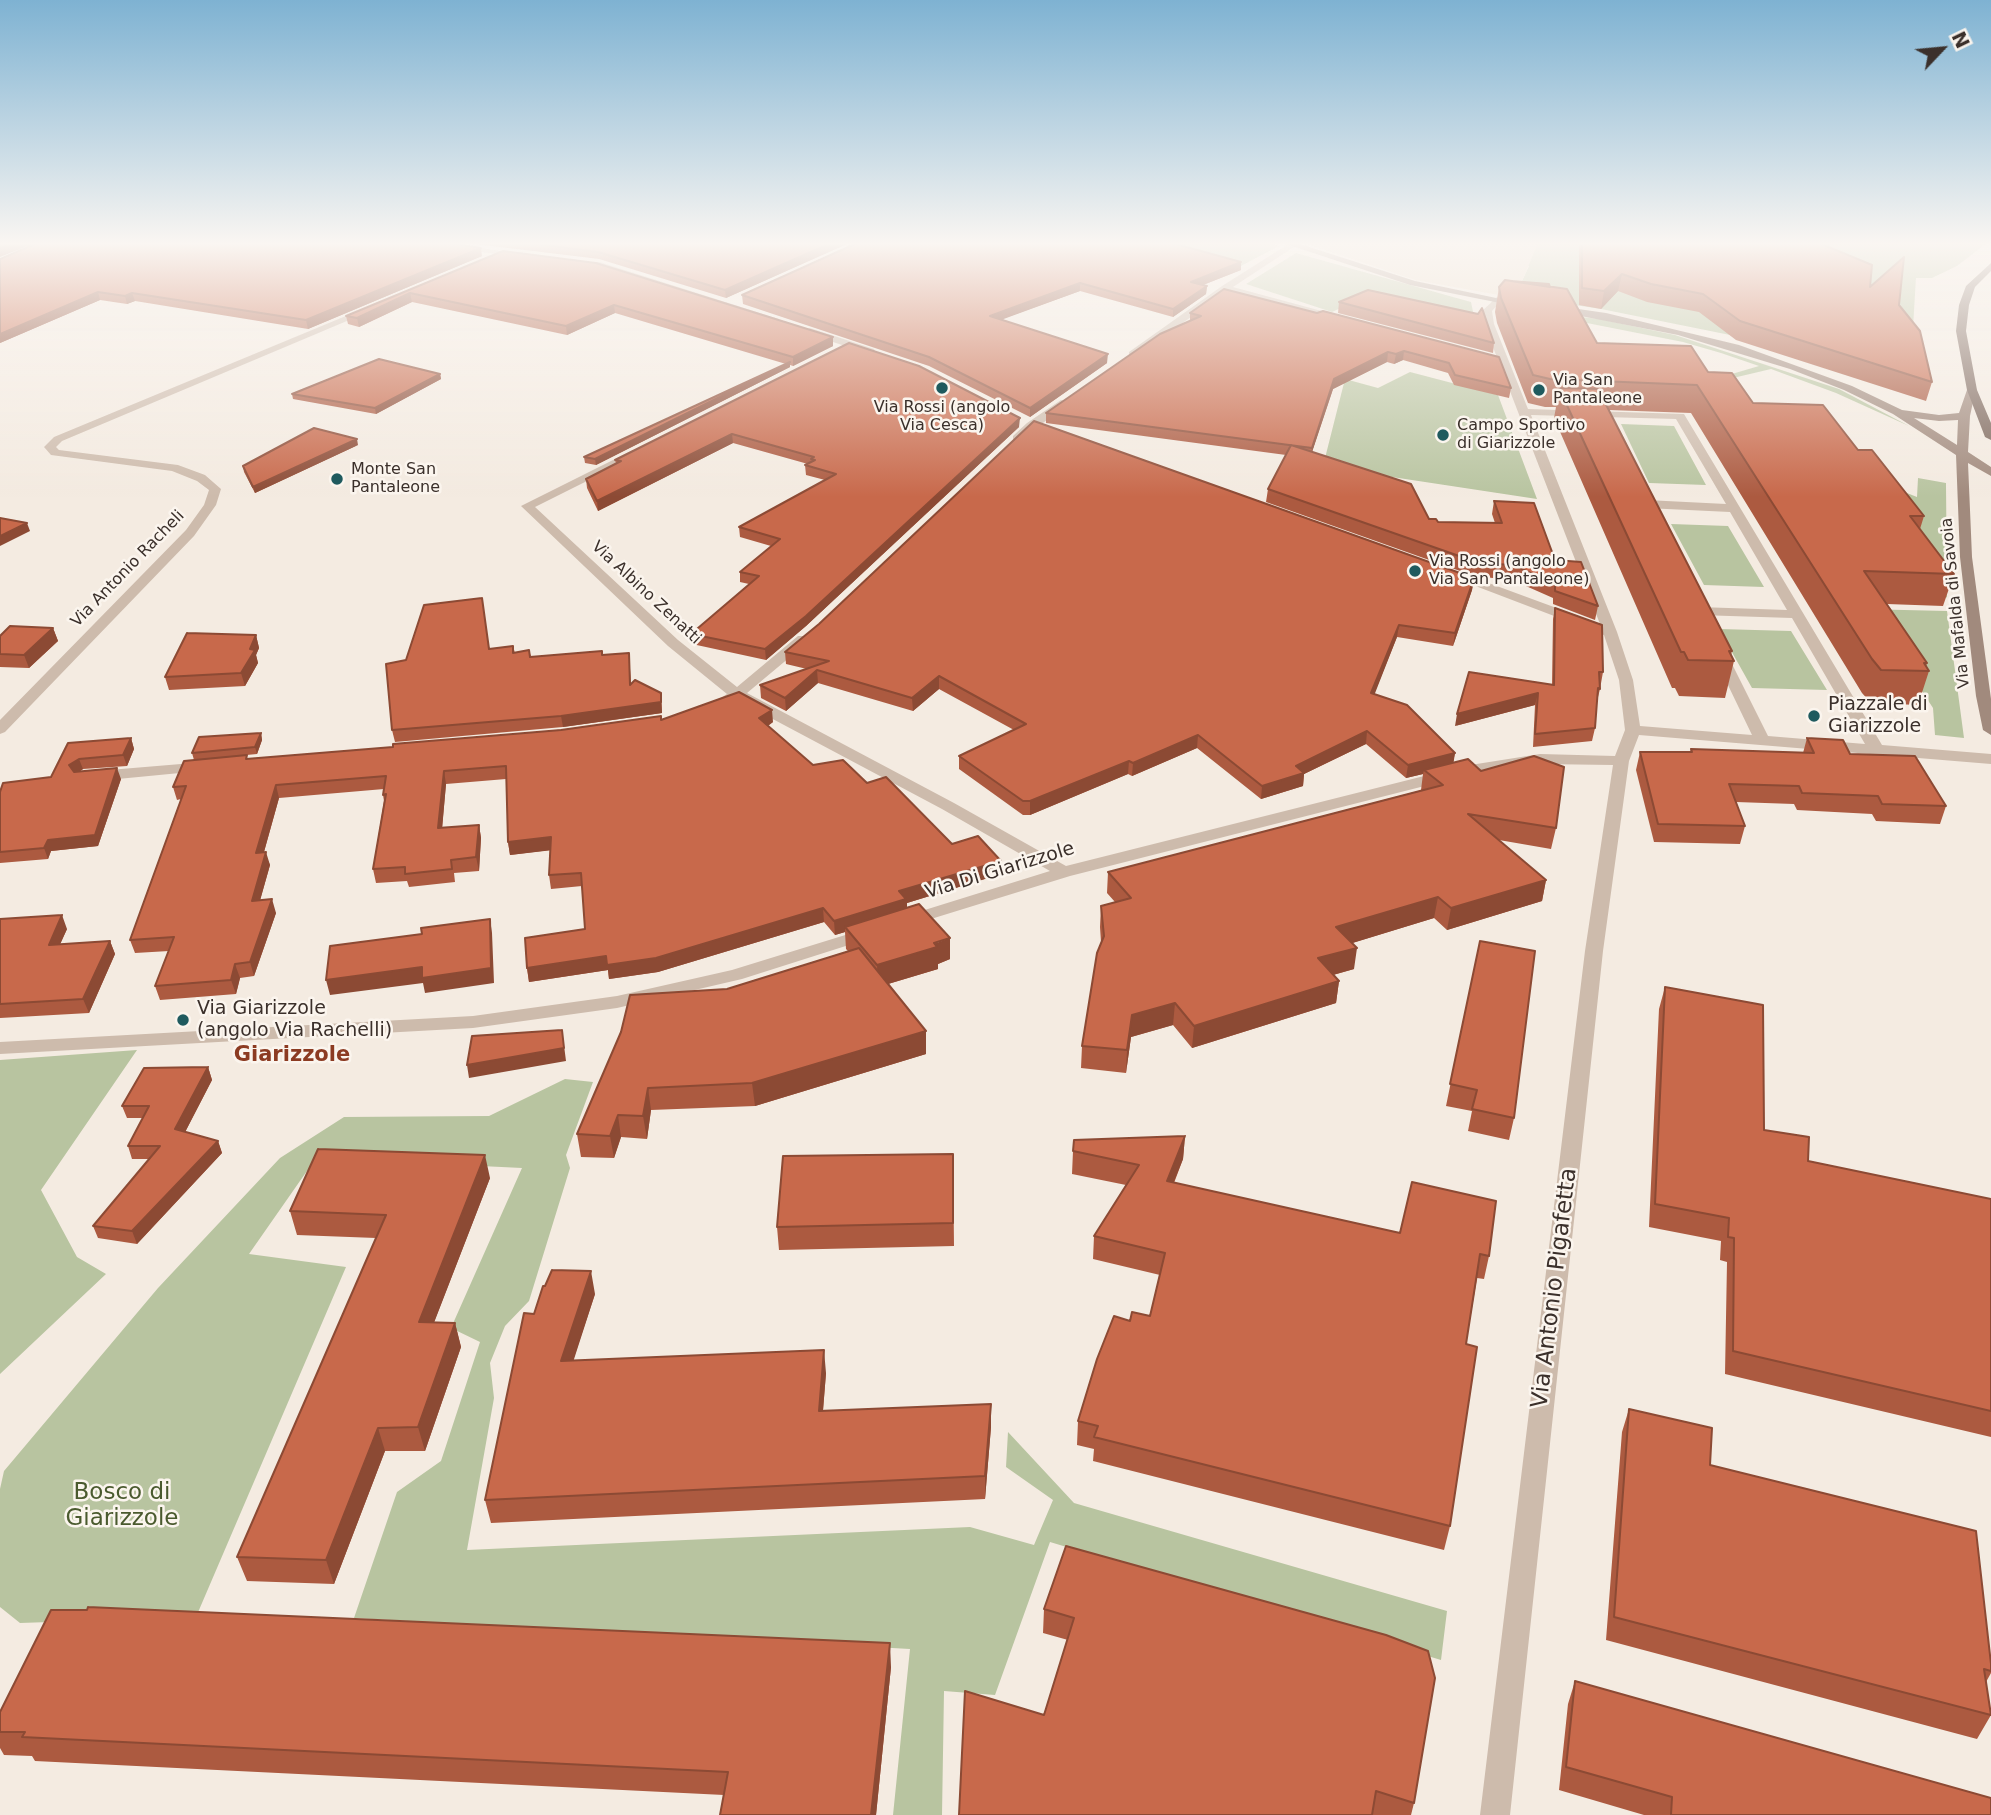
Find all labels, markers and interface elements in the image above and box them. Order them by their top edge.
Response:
north arrow [1907,14,1977,84]
text: N [1948,28,1974,52]
place label: Via San Pantaleone [1553,371,1642,409]
marker: Via Rossi (angolo Via Cesca) [934,380,950,396]
marker: Via San Pantaleone [1531,382,1547,398]
place label: Via Rossi (angolo Via Cesca) [874,398,1010,436]
place label: Campo Sportivo di Giarizzole [1457,416,1585,454]
marker: Campo Sportivo di Giarizzole [1435,427,1451,443]
place label: Monte San Pantaleone [351,460,440,498]
marker: Monte San Pantaleone [329,471,345,487]
street label: Via Antonio Racheli [67,507,189,631]
street label: Via Mafalda di Savoia [1937,517,1975,689]
street label: Via Albino Zenatti [587,537,705,649]
place label: Via Rossi (angolo Via San Pantaleone) [1429,552,1589,590]
marker: Via Rossi (angolo Via San Pantaleone) [1407,563,1423,579]
place label: Piazzale di Giarizzole [1828,694,1928,738]
marker: Piazzale di Giarizzole [1806,708,1822,724]
street label: Via Di Giarizzole [923,837,1077,905]
place label: Via Giarizzole (angolo Via Rachelli) [197,998,392,1042]
marker: Via Giarizzole (angolo Via Rachelli) [175,1012,191,1028]
district label: Giarizzole [234,1043,350,1069]
street label: Via Antonio Pigafetta [1527,1166,1583,1410]
park label: Bosco di Giarizzole [66,1479,178,1533]

